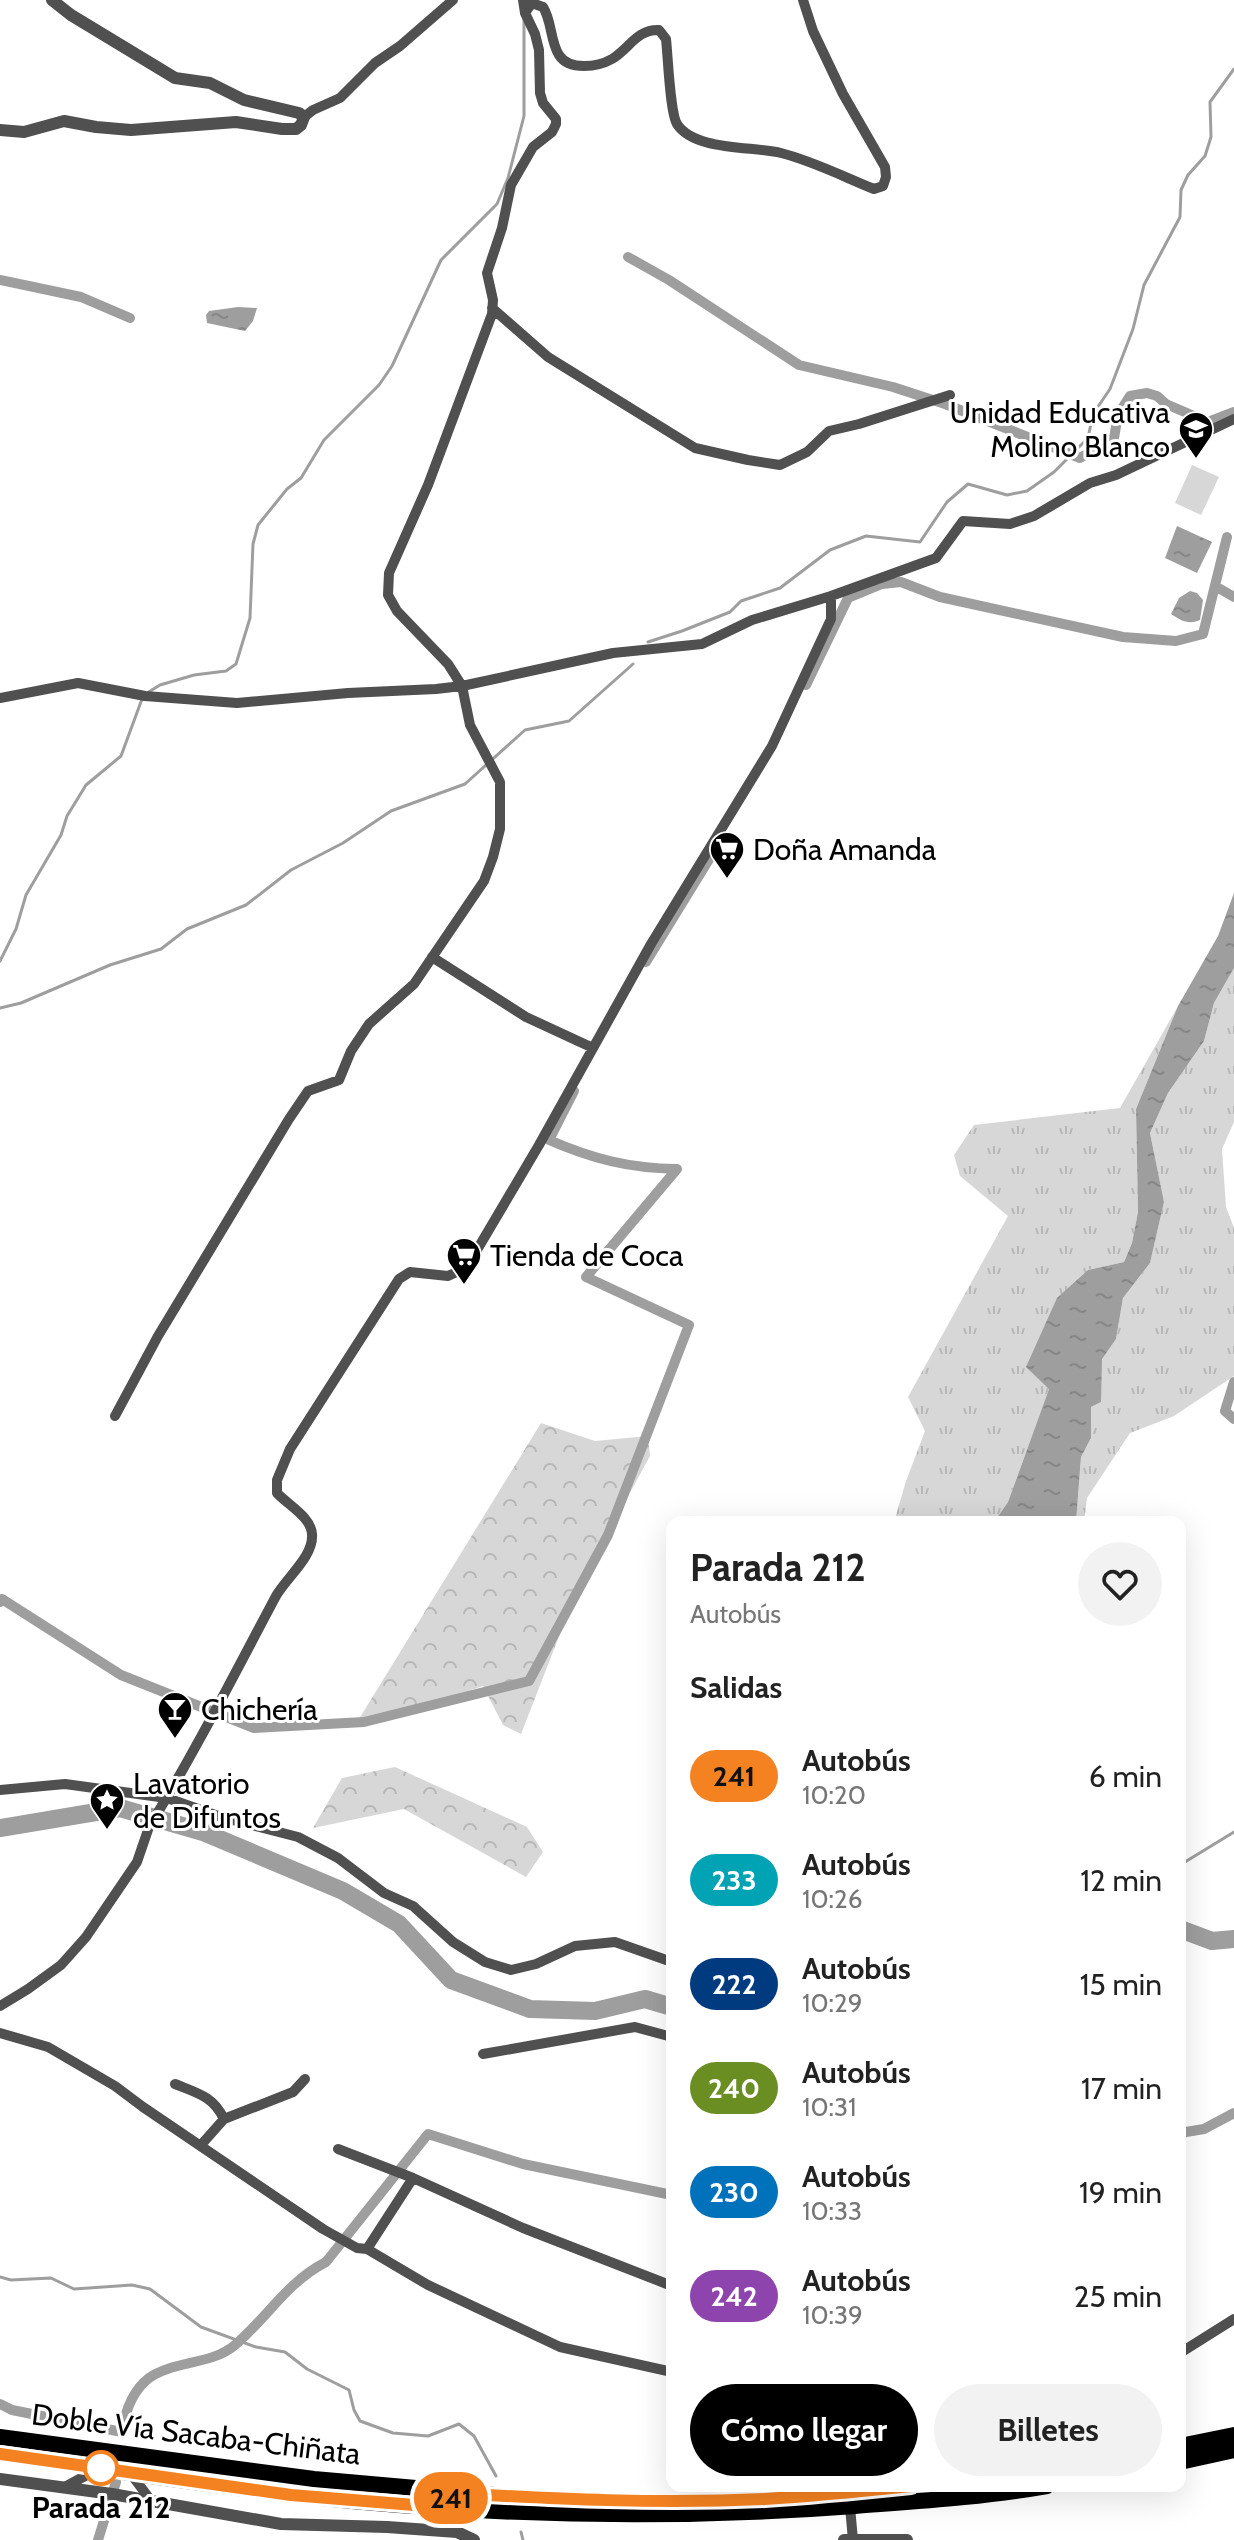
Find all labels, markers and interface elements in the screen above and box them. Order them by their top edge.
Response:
place label: Unidad Educativa Molino Blanco [949,394,1171,465]
school or university icon: Unidad Educativa Molino Blanco [1177,410,1215,460]
supermarket icon: Doña Amanda [708,830,746,880]
place label: Doña Amanda [753,831,937,868]
supermarket icon: Tienda de Coca [445,1236,483,1286]
place label: Tienda de Coca [490,1237,684,1274]
button: heart [1078,1542,1162,1626]
text: Parada 212 [690,1544,866,1591]
text: Autobús [690,1598,781,1630]
text: Salidas [690,1669,782,1706]
bar icon: Chichería [156,1690,194,1740]
place label: Chichería [201,1691,318,1728]
text: Autobús [802,1742,911,1779]
text: 6 min [1089,1758,1162,1795]
text: 241 [713,1759,755,1793]
place label: Lavatorio de Difuntos [133,1765,281,1836]
text: 10:20 [802,1779,866,1811]
place icon: Lavatorio de Difuntos [88,1781,126,1831]
text: Autobús [802,1846,911,1883]
text: 12 min [1080,1862,1162,1899]
text: 233 [712,1863,757,1897]
text: 10:26 [802,1883,862,1915]
text: Autobús [802,1950,911,1987]
text: 15 min [1080,1966,1162,2003]
text: 222 [712,1967,756,2001]
text: 10:29 [802,1987,862,2019]
text: Autobús [802,2054,911,2091]
text: 17 min [1081,2070,1162,2107]
text: 240 [708,2071,760,2105]
text: 10:31 [802,2091,857,2123]
text: Autobús [802,2158,911,2195]
text: 19 min [1079,2174,1162,2211]
text: 230 [709,2175,759,2209]
text: 10:33 [802,2195,862,2227]
text: Autobús [802,2262,911,2299]
text: 25 min [1074,2278,1162,2315]
text: 242 [710,2279,758,2313]
text: 10:39 [802,2299,863,2331]
button: Cómo llegar [690,2384,918,2476]
button: Billetes [934,2384,1162,2476]
street label: Doble Vía Sacaba-Chiñata [29,2395,363,2473]
marker: Parada 212 [84,2451,118,2485]
line badge: 241 [405,2472,497,2524]
text: 241 [430,2481,472,2515]
place label: Parada 212 [32,2489,170,2526]

